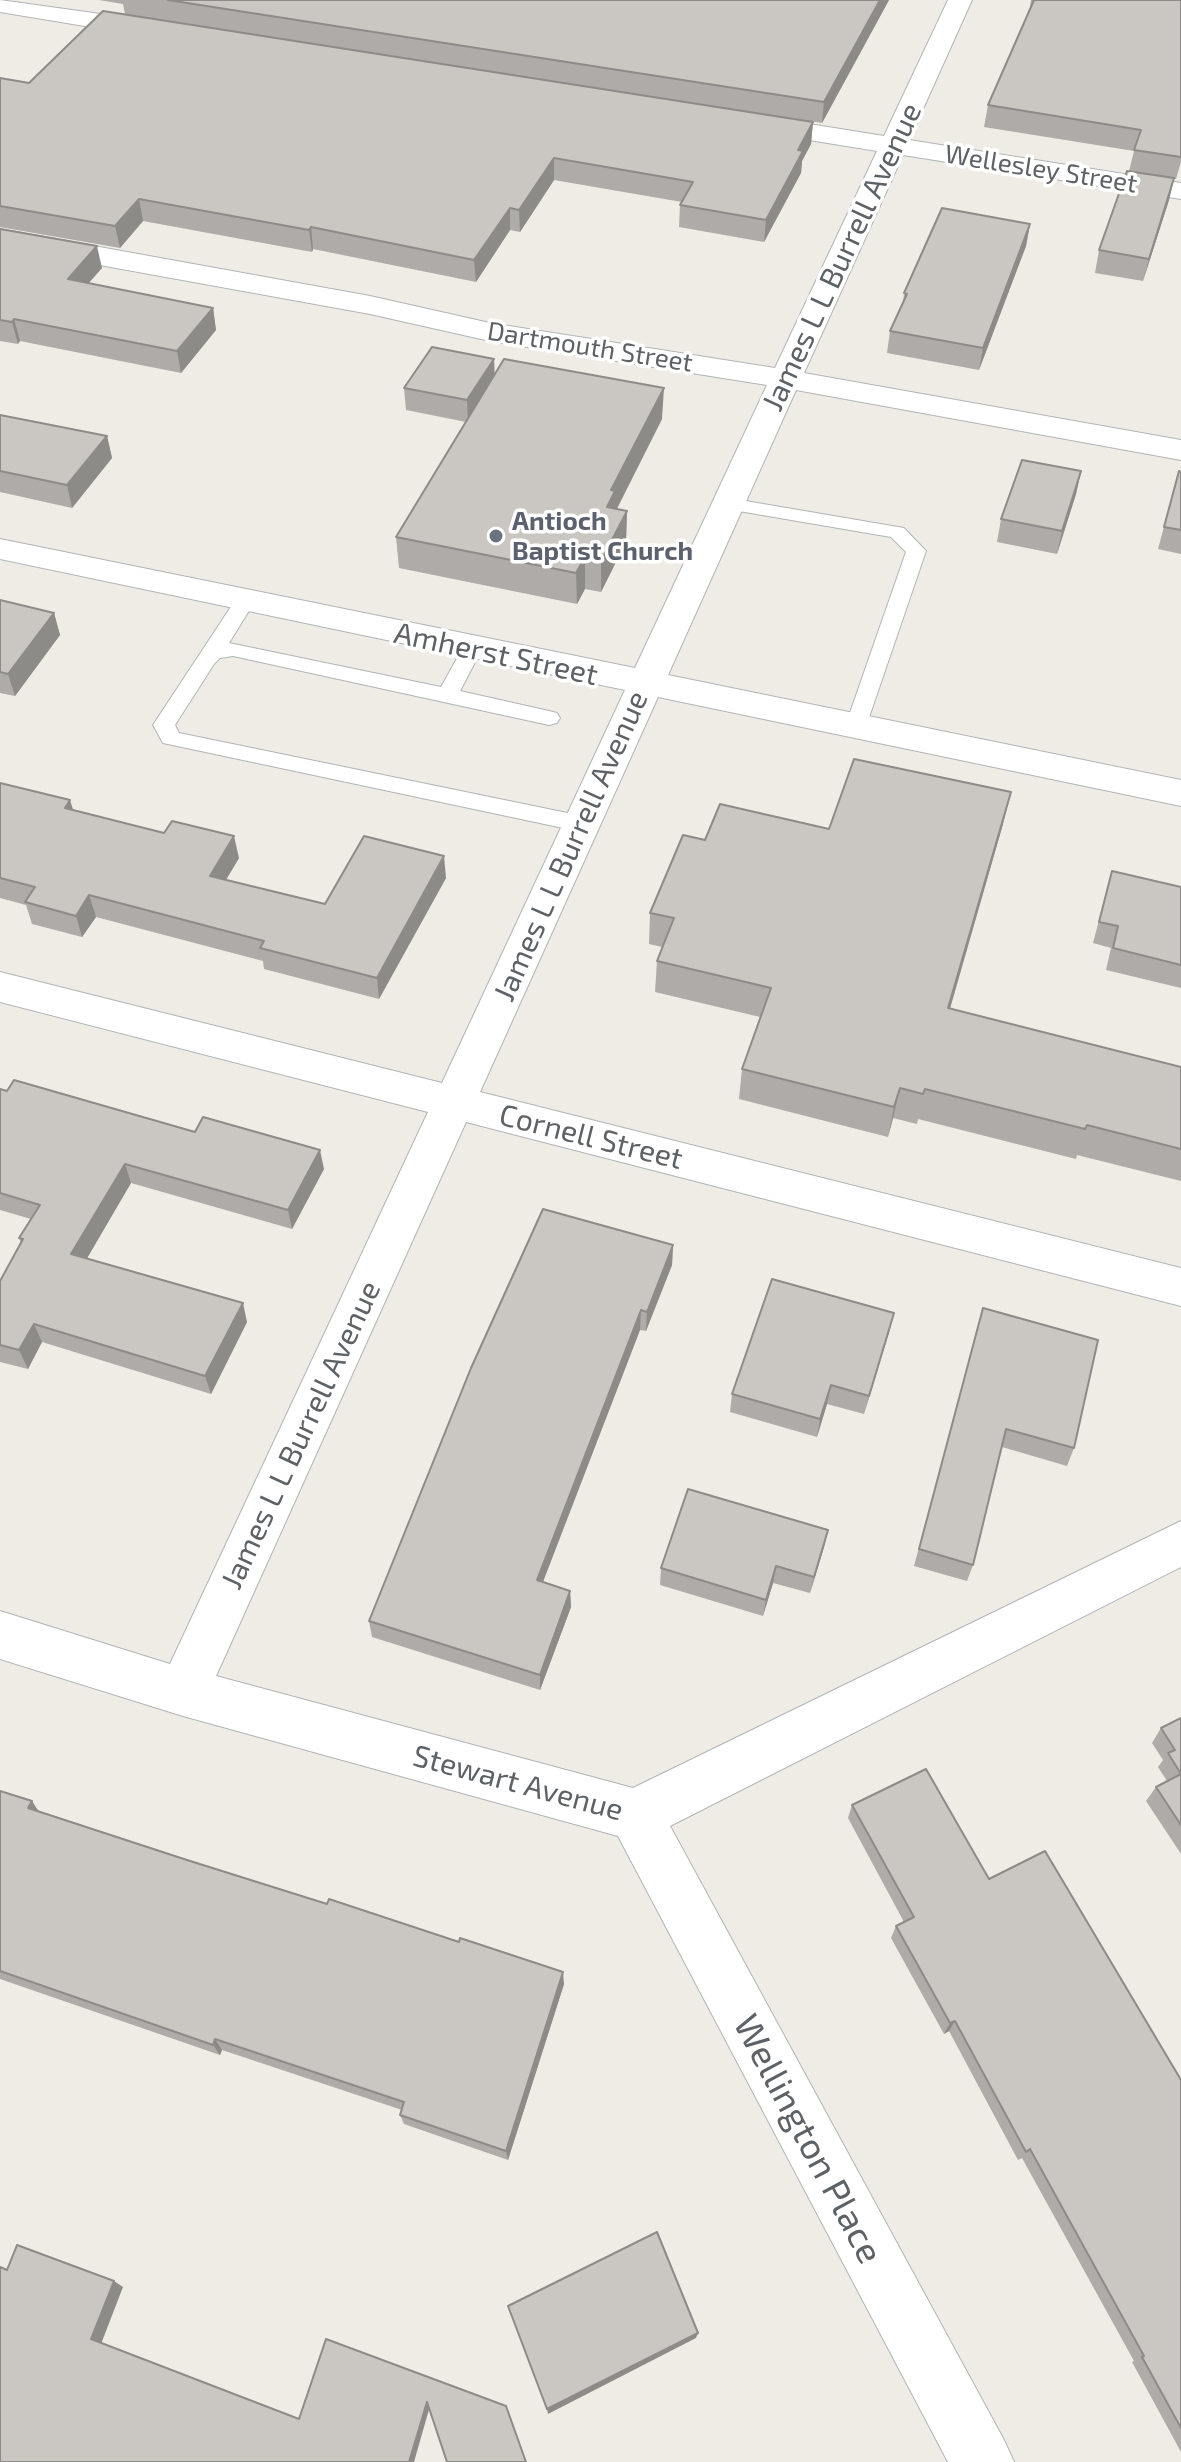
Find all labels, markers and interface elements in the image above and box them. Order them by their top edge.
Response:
street label: James L L Burrell Avenue [755,97,929,417]
street label: Wellesley Street [943,138,1139,200]
street label: Dartmouth Street [485,315,695,379]
place label: Antioch Baptist Church [512,505,693,566]
marker: Antioch Baptist Church [487,527,505,545]
street label: Amherst Street [391,615,601,693]
street label: James L L Burrell Avenue [486,685,656,1007]
street label: Cornell Street [496,1097,686,1177]
street label: James L L Burrell Avenue [214,1275,388,1595]
street label: Stewart Avenue [409,1738,627,1828]
street label: Wellington Place [724,2007,892,2271]

